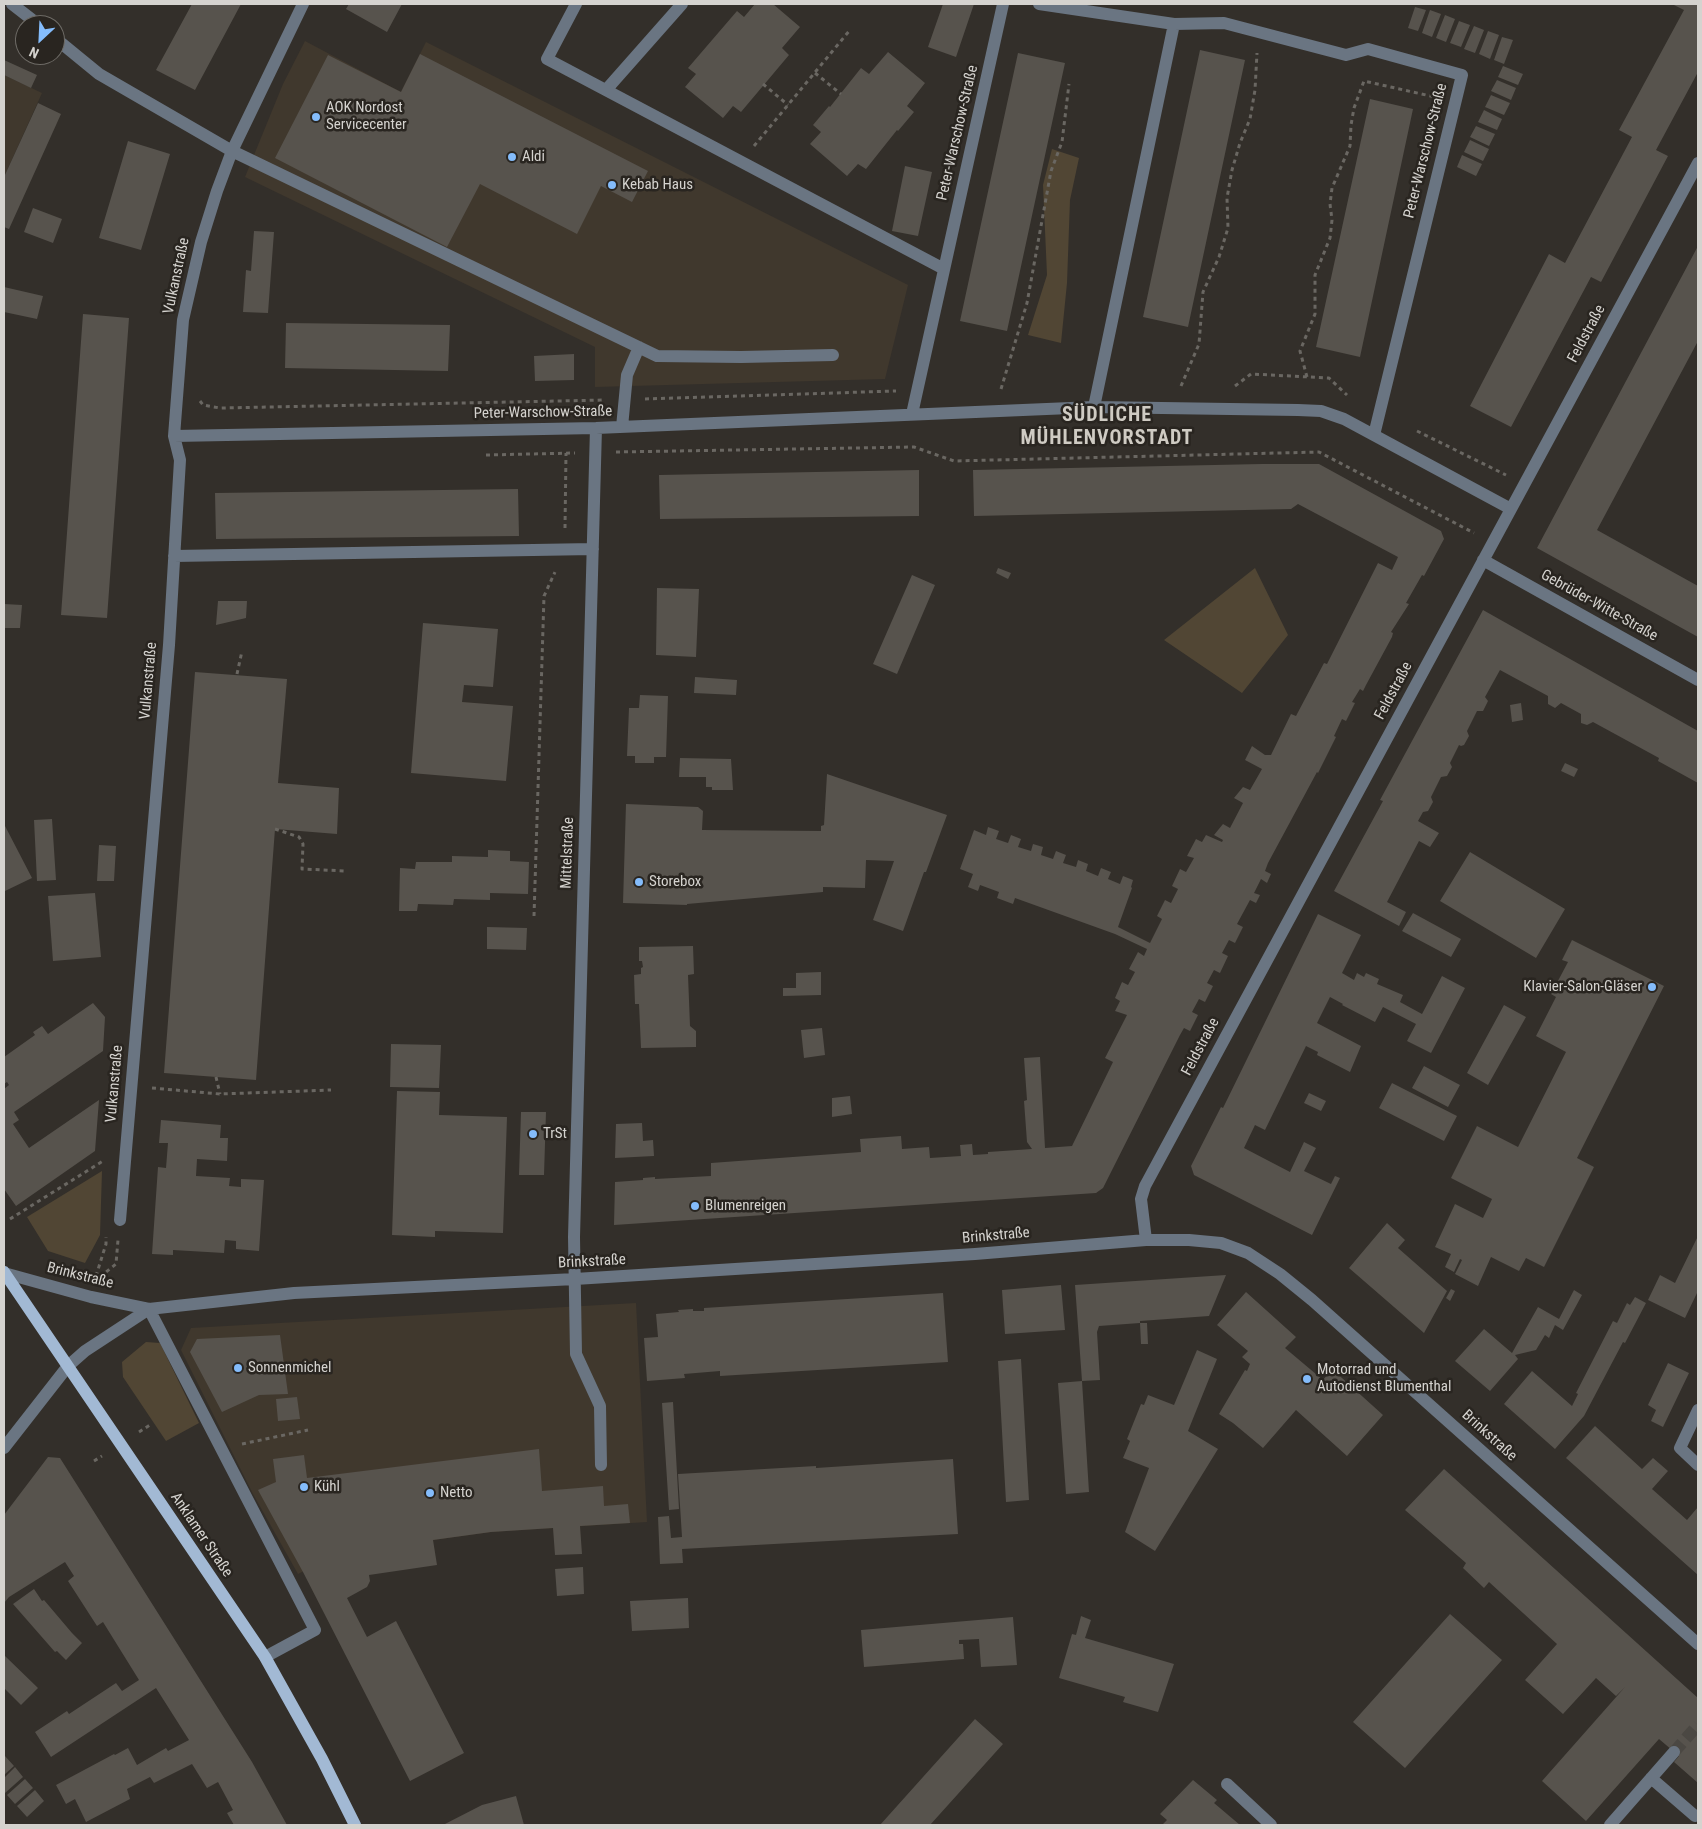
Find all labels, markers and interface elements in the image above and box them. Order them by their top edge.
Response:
north arrow [15,15,65,65]
text: N [27,44,41,62]
street label: Peter-Warschow-Straße [934,63,982,203]
street label: Peter-Warschow-Straße [1401,82,1451,220]
place label: AOK Nordost Servicecenter [326,99,407,134]
marker: AOK Nordost Servicecenter [310,111,322,123]
place label: Aldi [522,148,545,166]
marker: Aldi [506,151,518,163]
place label: Kebab Haus [622,176,693,194]
marker: Kebab Haus [606,179,618,191]
street label: Vulkanstraße [160,236,194,316]
street label: Feldstraße [1564,302,1610,366]
street label: Peter-Warschow-Straße [474,403,612,423]
district label: SÜDLICHE MÜHLENVORSTADT [1019,404,1195,451]
street label: Gebrüder-Witte-Straße [1537,566,1661,646]
street label: Vulkanstraße [137,642,161,720]
street label: Feldstraße [1371,659,1417,723]
street label: Mittelstraße [558,817,578,889]
place label: Storebox [649,873,701,891]
marker: Storebox [633,876,645,888]
place label: Klavier-Salon-Gläser [1523,978,1642,996]
marker: Klavier-Salon-Gläser [1646,981,1658,993]
street label: Feldstraße [1178,1015,1224,1079]
street label: Vulkanstraße [103,1045,127,1123]
place label: TrSt [543,1125,567,1143]
marker: TrSt [527,1128,539,1140]
place label: Blumenreigen [705,1197,786,1215]
marker: Blumenreigen [689,1200,701,1212]
street label: Brinkstraße [961,1224,1031,1248]
street label: Brinkstraße [558,1251,626,1273]
street label: Brinkstraße [45,1259,115,1293]
place label: Sonnenmichel [248,1359,332,1377]
place label: Motorrad und Autodienst Blumenthal [1317,1361,1451,1396]
marker: Sonnenmichel [232,1362,244,1374]
marker: Motorrad und Autodienst Blumenthal [1301,1373,1313,1385]
street label: Brinkstraße [1458,1407,1520,1465]
place label: Kühl [314,1478,340,1496]
marker: Kühl [298,1481,310,1493]
place label: Netto [440,1484,473,1502]
marker: Netto [424,1487,436,1499]
street label: Anklamer Straße [166,1489,236,1581]

